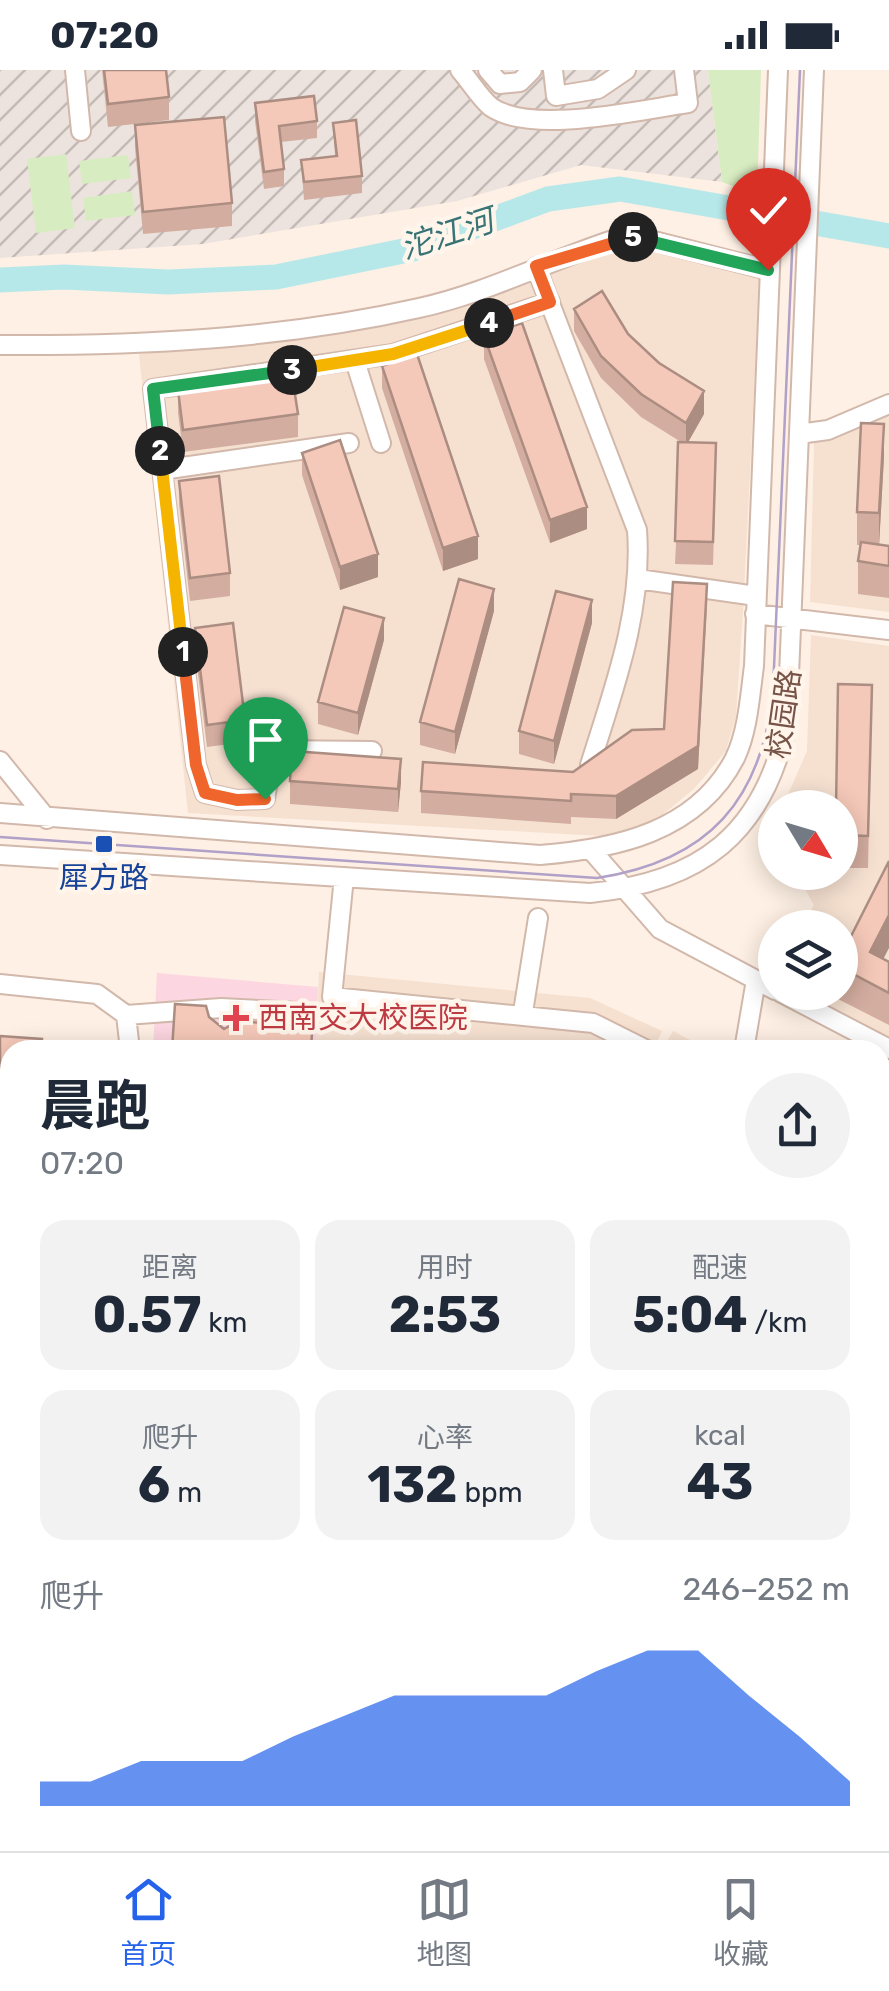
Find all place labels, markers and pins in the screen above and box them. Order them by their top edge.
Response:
pin [726,168,811,271]
pin: 5 [608,212,658,262]
pin: 4 [464,298,514,348]
pin: 3 [267,345,317,395]
pin: 2 [135,426,185,476]
pin: 1 [158,627,208,677]
pin [223,697,308,800]
marker: 犀方路 [93,833,115,855]
place label: 犀方路 [59,860,149,896]
place label: 西南交大校医院 [258,1000,468,1036]
marker: 西南交大校医院 [223,1005,249,1031]

